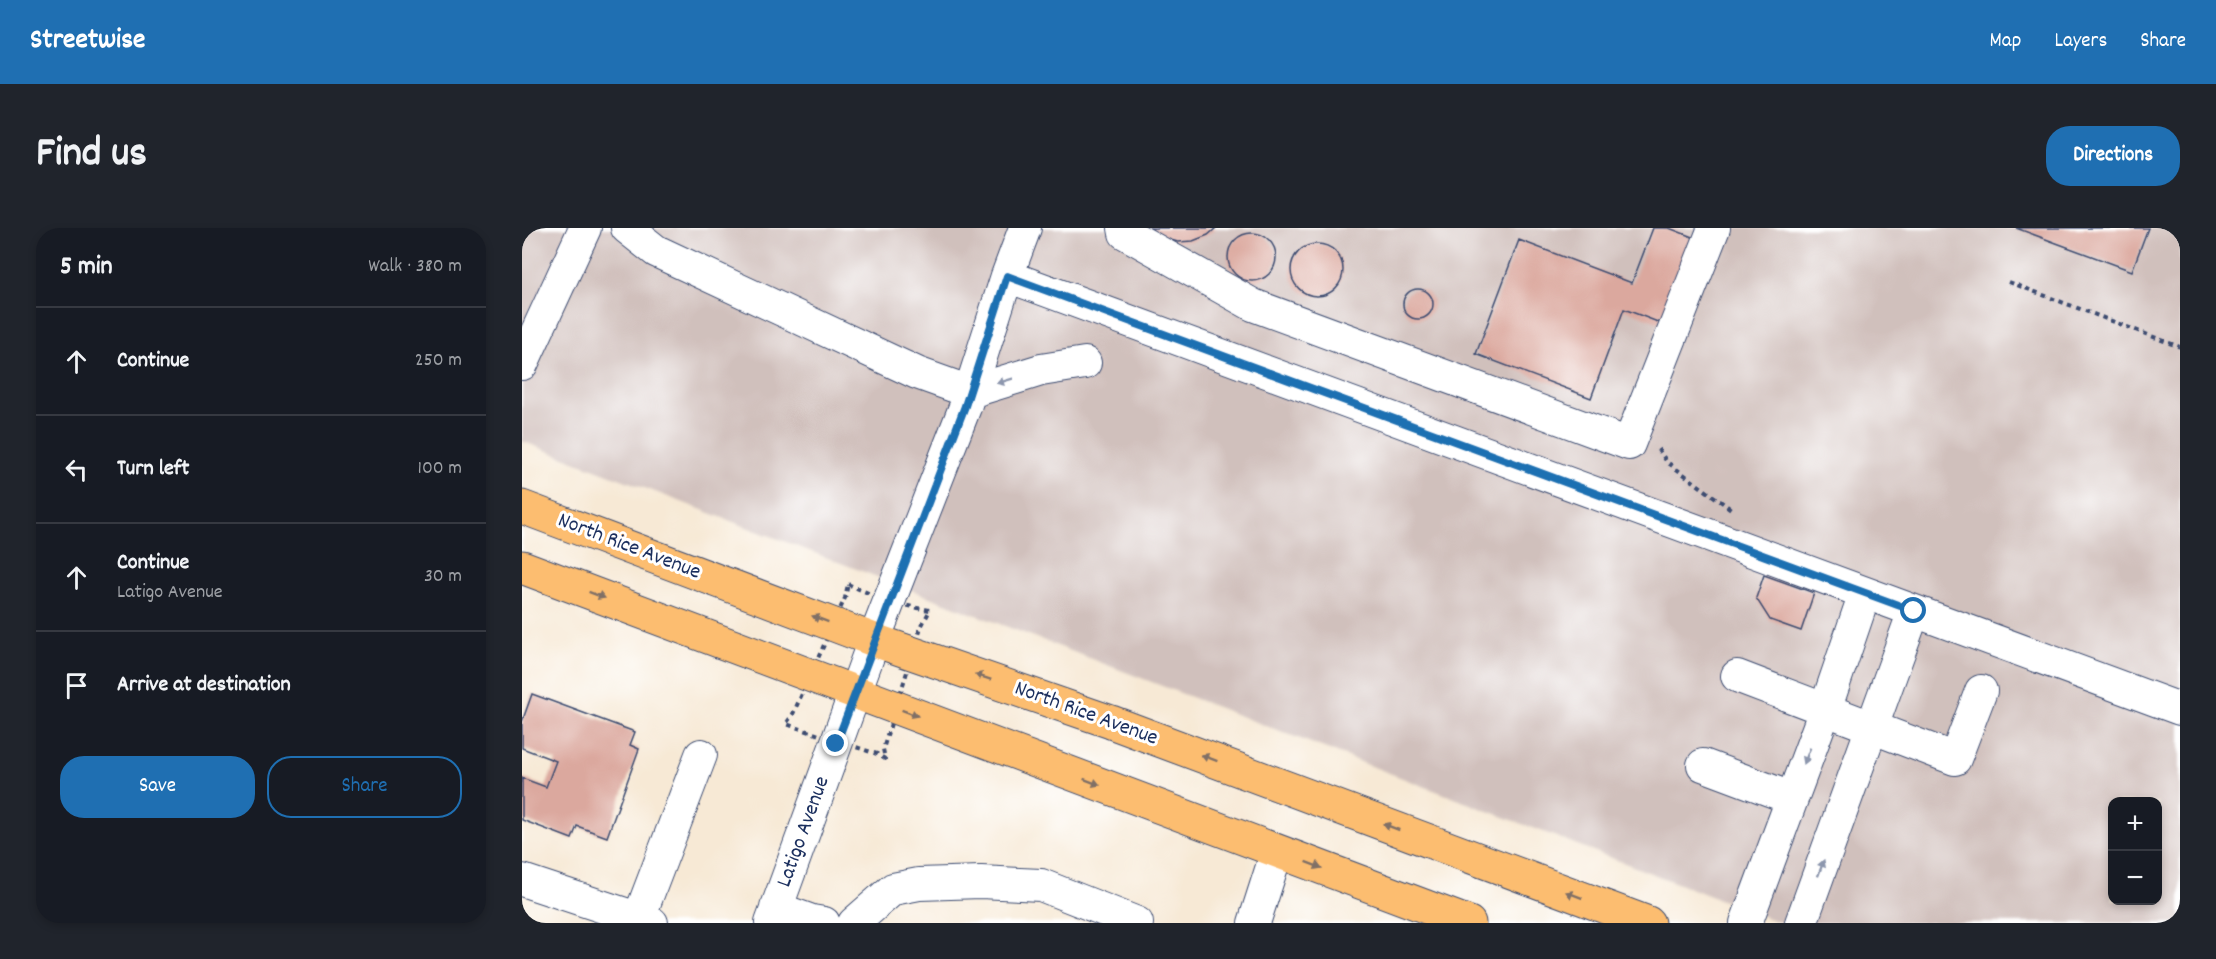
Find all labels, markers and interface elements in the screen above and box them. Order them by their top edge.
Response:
text: Streetwise [30,22,145,62]
text: Map [1990,27,2021,57]
text: Layers [2054,27,2107,57]
text: Share [2140,27,2186,57]
text: Find us [36,126,147,186]
button: Directions [2046,126,2180,186]
text: 5 min [60,249,113,286]
text: Walk · 380 m [368,253,462,281]
icon: ahead [60,345,93,378]
text: Continue [117,346,189,377]
text: 250 m [415,347,462,375]
one-way arrow [996,377,1014,386]
icon: left [60,453,93,486]
text: Turn left [117,454,189,485]
text: 100 m [418,455,462,483]
street label: North Rice Avenue [553,506,705,588]
text: Continue [117,548,189,579]
icon: ahead [60,561,93,594]
text: 30 m [424,563,462,591]
text: Latigo Avenue [117,579,223,607]
one-way arrow [588,591,606,601]
route start [1900,597,1926,623]
one-way arrow [810,614,828,624]
icon: arrive [60,669,93,702]
text: Arrive at destination [117,670,291,701]
one-way arrow [974,672,992,682]
street label: North Rice Avenue [1010,674,1162,754]
one-way arrow [901,708,919,718]
route end [822,730,848,756]
one-way arrow [1802,747,1811,765]
one-way arrow [1200,753,1218,763]
button: Save [60,756,255,818]
button: Share [267,756,462,818]
street label: Latigo Avenue [770,772,838,892]
one-way arrow [1083,777,1101,787]
map controls [2108,797,2162,905]
button: + [2108,797,2162,851]
one-way arrow [1382,821,1400,831]
button: − [2108,851,2162,905]
one-way arrow [1816,859,1826,877]
one-way arrow [1305,860,1323,870]
one-way arrow [1565,890,1583,899]

